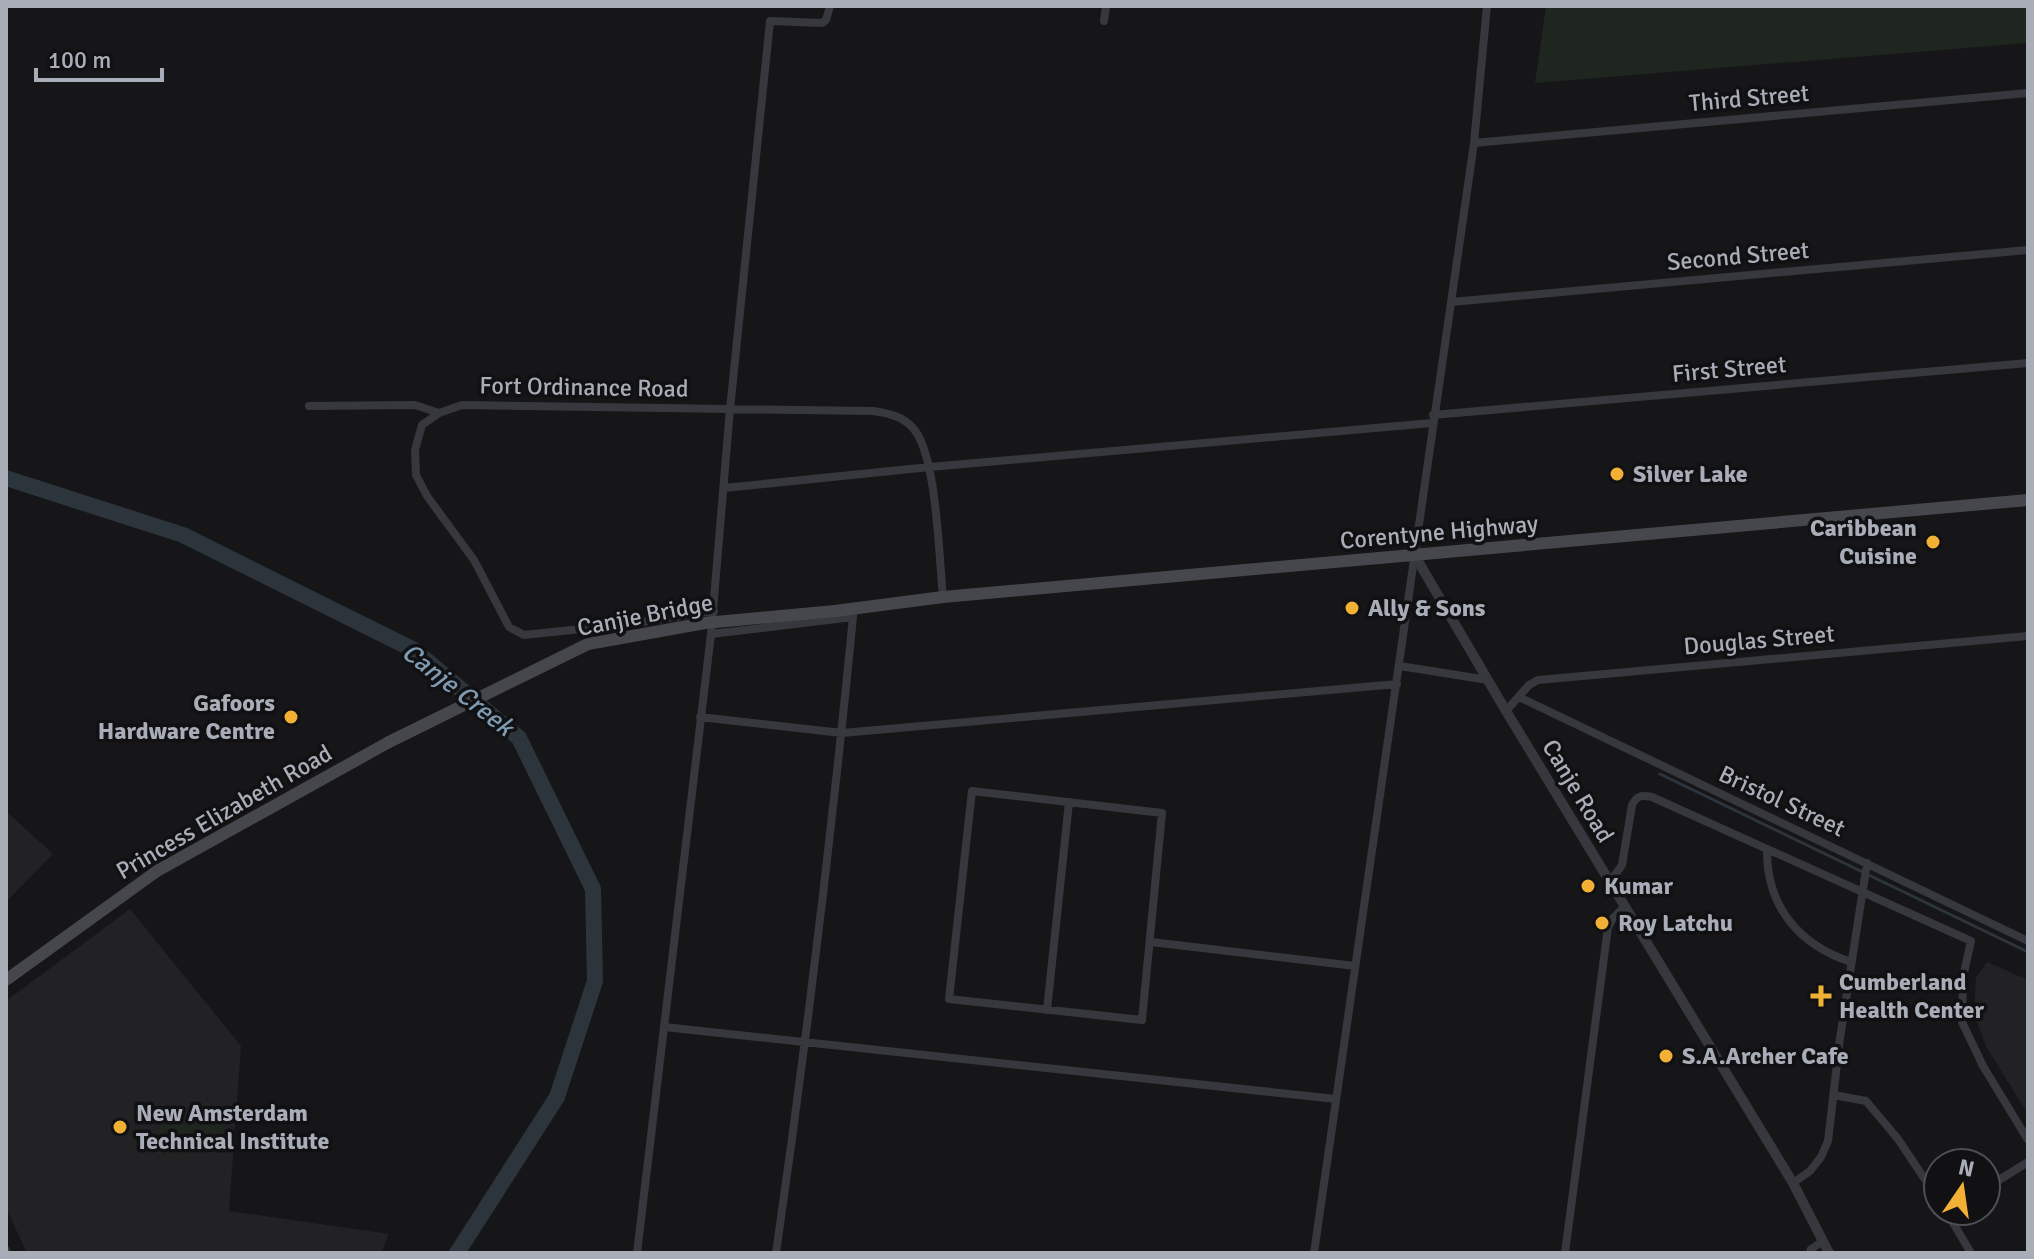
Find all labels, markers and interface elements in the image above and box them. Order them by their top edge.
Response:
scale bar [36,32,162,82]
text: 100 m [48,45,111,75]
street label: Third Street [1688,78,1810,118]
street label: Second Street [1666,235,1810,277]
street label: First Street [1671,349,1787,389]
street label: Fort Ordinance Road [479,370,689,404]
place label: Silver Lake [1633,459,1748,489]
marker: Silver Lake [1608,465,1626,483]
street label: Corentyne Highway [1339,508,1539,556]
place label: Caribbean Cuisine [1810,513,1917,571]
marker: Caribbean Cuisine [1924,533,1942,551]
street label: Canjie Bridge [575,587,715,643]
place label: Ally & Sons [1368,593,1486,623]
marker: Ally & Sons [1343,599,1361,617]
street label: Douglas Street [1682,618,1836,662]
water label: Canje Creek [395,636,521,744]
place label: Gafoors Hardware Centre [98,688,275,746]
marker: Gafoors Hardware Centre [282,708,300,726]
street label: Canje Road [1536,734,1620,848]
street label: Princess Elizabeth Road [111,738,337,886]
street label: Bristol Street [1714,759,1850,843]
place label: Kumar [1604,871,1673,901]
marker: Kumar [1579,877,1597,895]
place label: Roy Latchu [1618,908,1733,938]
marker: Roy Latchu [1593,914,1611,932]
place label: Cumberland Health Center [1839,967,1984,1025]
marker: Cumberland Health Center [1810,985,1832,1007]
place label: S.A.Archer Cafe [1682,1041,1849,1071]
marker: S.A.Archer Cafe [1657,1047,1675,1065]
place label: New Amsterdam Technical Institute [136,1098,330,1156]
marker: New Amsterdam Technical Institute [111,1118,129,1136]
north arrow [1922,1147,2002,1227]
text: N [1956,1153,1977,1183]

